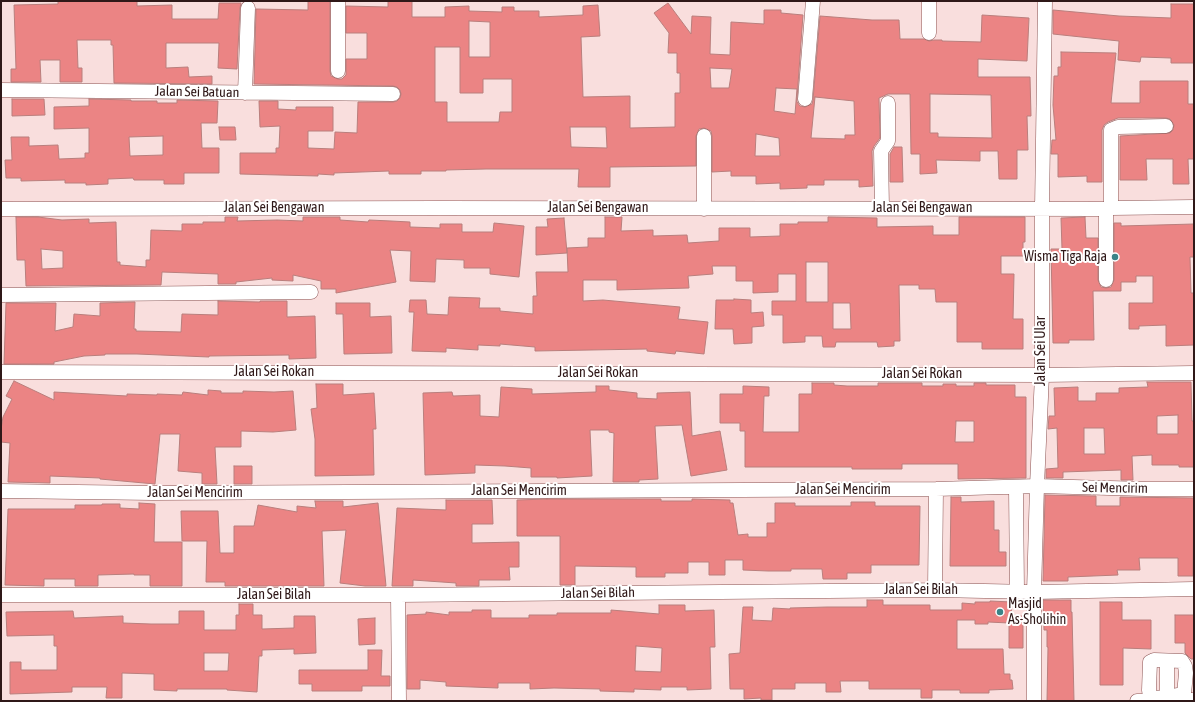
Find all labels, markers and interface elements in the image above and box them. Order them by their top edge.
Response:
street label: Jalan Sei Batuan [155,83,239,101]
street label: Jalan Sei Bengawan [224,200,324,216]
street label: Jalan Sei Bengawan [548,200,648,216]
street label: Jalan Sei Bengawan [872,200,972,216]
place label: Wisma Tiga Raja [1024,249,1107,265]
marker: Wisma Tiga Raja [1110,252,1120,262]
street label: Jalan Sei Ular [1033,316,1049,386]
street label: Jalan Sei Rokan [234,364,314,380]
street label: Jalan Sei Rokan [558,365,638,381]
street label: Jalan Sei Rokan [882,366,962,382]
street label: Sei Mencirim [1082,479,1148,497]
street label: Jalan Sei Mencirim [795,482,891,498]
street label: Jalan Sei Mencirim [471,483,567,499]
street label: Jalan Sei Mencirim [147,485,243,501]
street label: Jalan Sei Bilah [884,582,958,598]
street label: Jalan Sei Bilah [561,584,635,602]
street label: Jalan Sei Bilah [237,587,311,603]
place label: Masjid As-Sholihin [1008,596,1066,628]
marker: Masjid As-Sholihin [995,607,1005,617]

